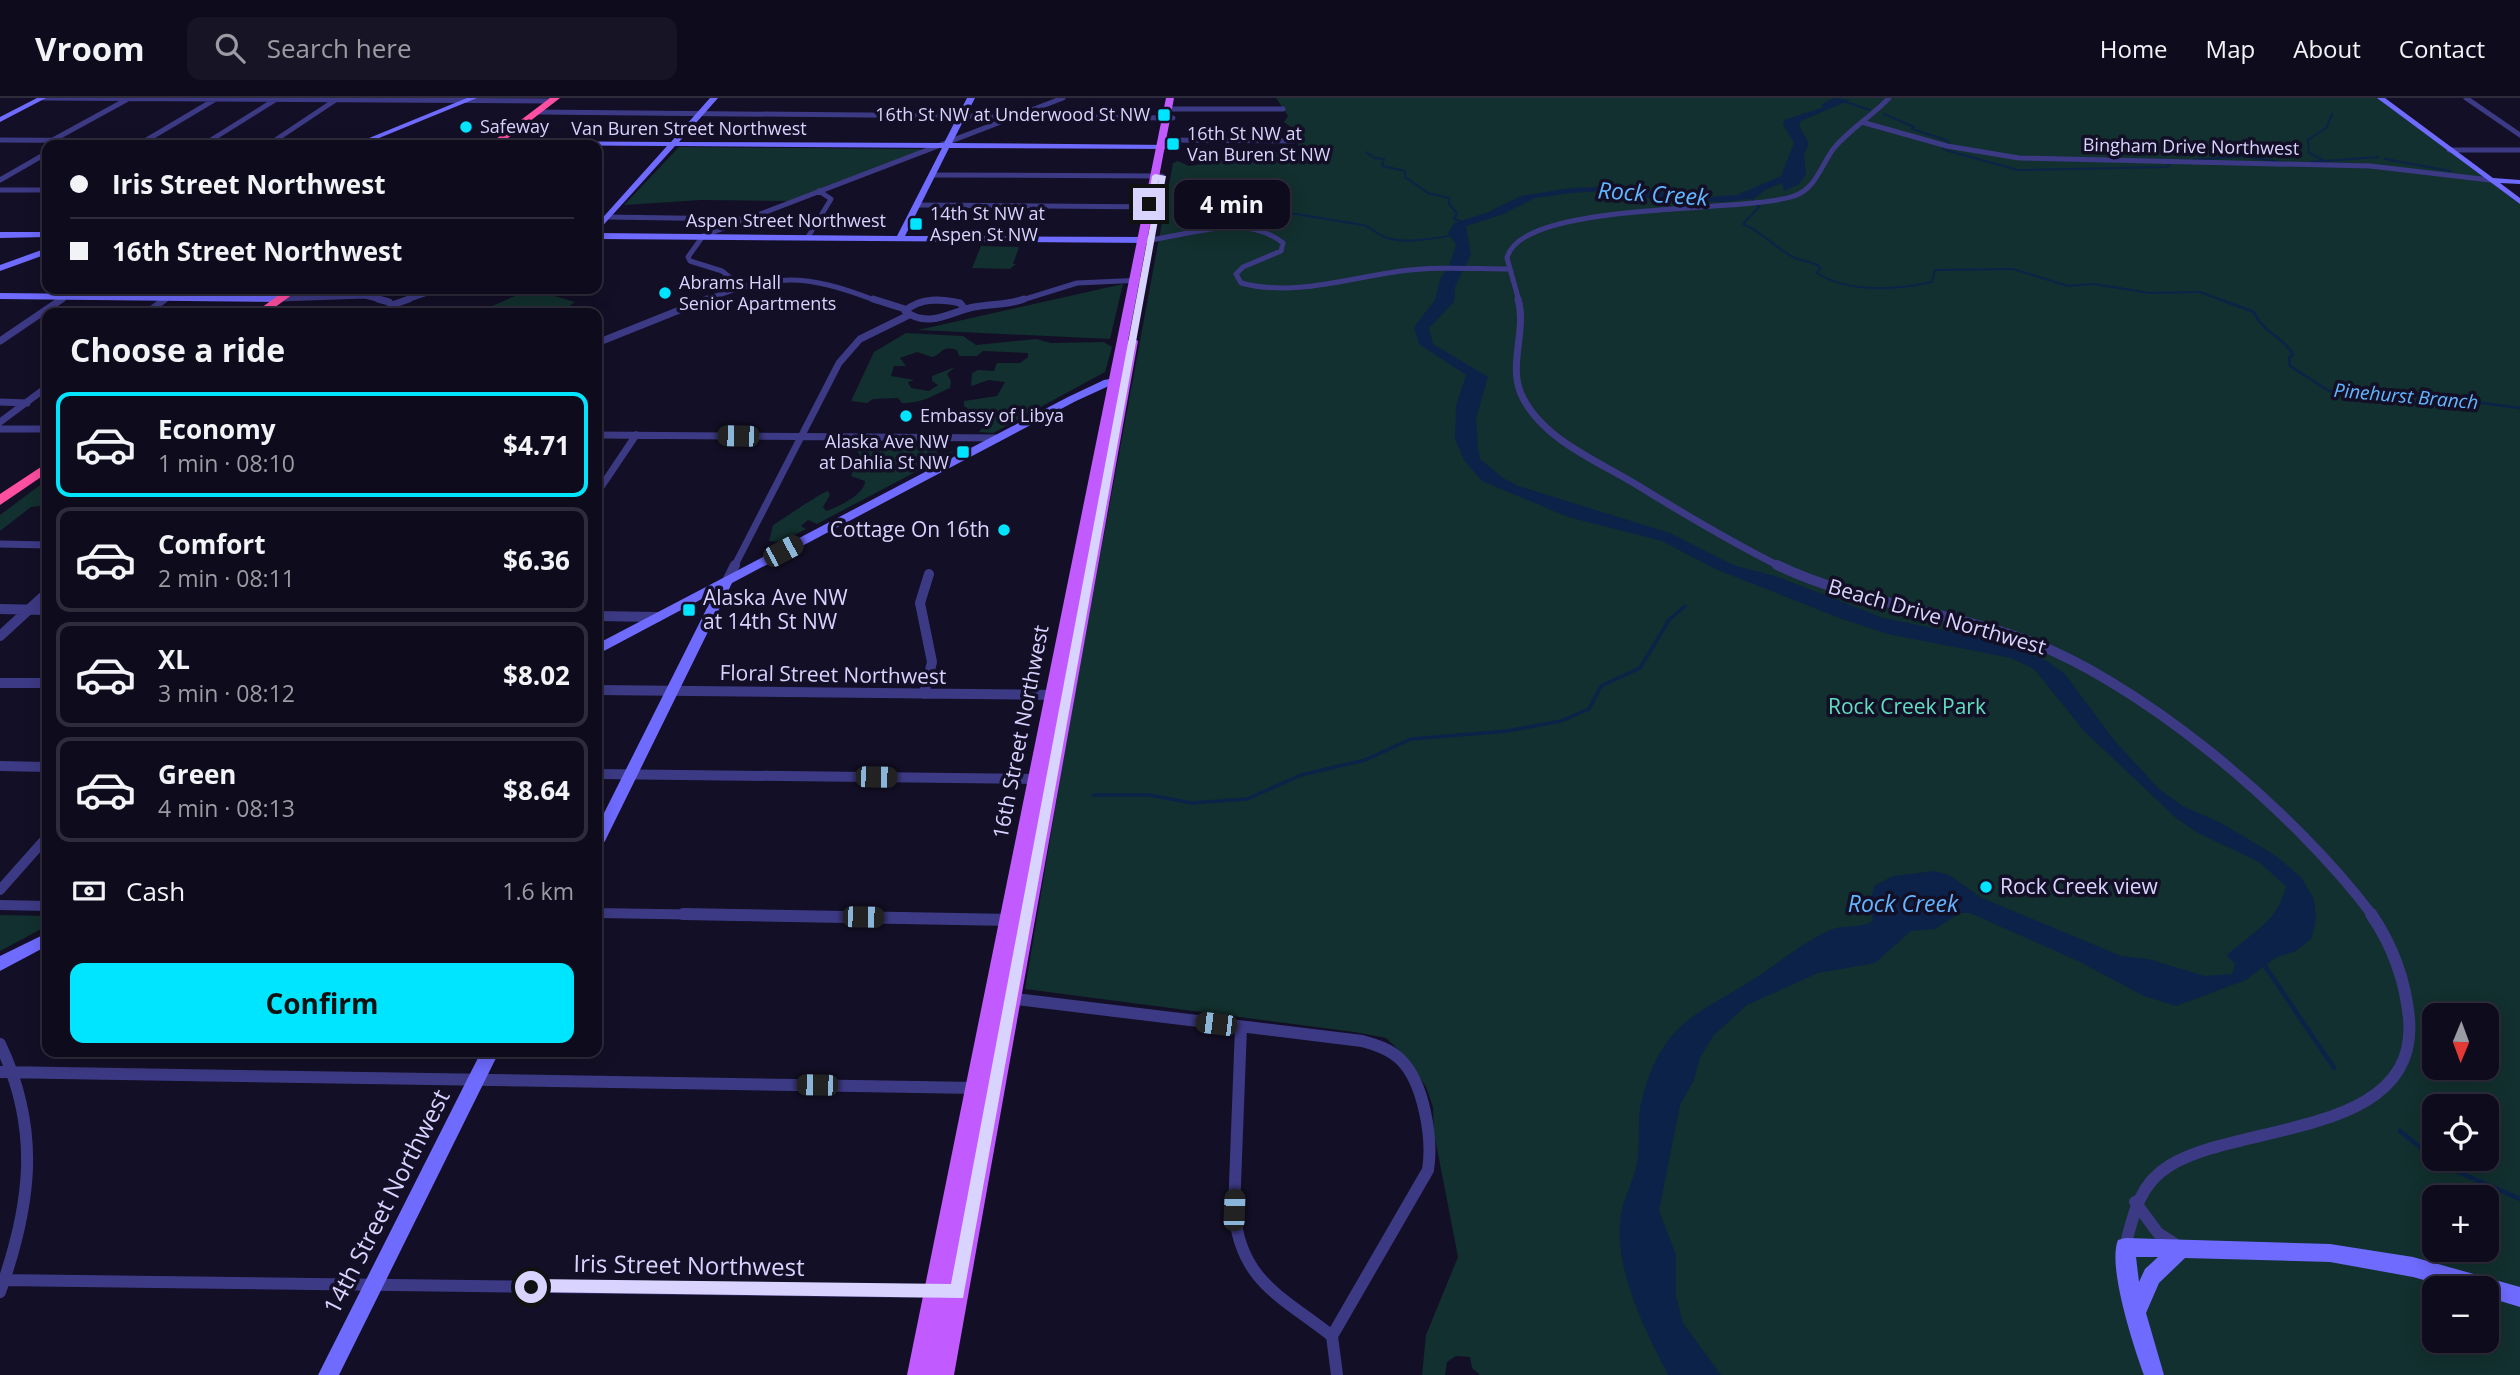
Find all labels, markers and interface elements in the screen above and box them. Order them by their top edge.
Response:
search box [187,17,677,80]
text: Vroom [35,26,145,71]
icon: search [211,29,249,67]
text: Search here [267,30,412,66]
text: Home [2100,32,2168,65]
text: Map [2206,32,2255,65]
text: About [2293,32,2361,65]
text: Contact [2399,32,2485,65]
place label: 16th St NW at Underwood St NW [875,102,1150,126]
marker: 16th St NW at Underwood St NW [1156,107,1172,123]
place label: Safeway [480,114,550,138]
street label: Van Buren Street Northwest [571,116,807,140]
marker: Safeway [458,119,474,135]
place label: 16th St NW at Van Buren St NW [1187,121,1331,166]
street label: Bingham Drive Northwest [2083,132,2299,160]
marker: 16th St NW at Van Buren St NW [1165,136,1181,152]
text: Iris Street Northwest [112,166,385,202]
water label: Rock Creek [1597,173,1710,213]
callout: 4 min [1174,180,1289,228]
route end [1133,188,1165,220]
text: 4 min [1200,188,1264,220]
place label: 14th St NW at Aspen St NW [930,201,1045,246]
street label: Aspen Street Northwest [686,208,886,232]
marker: 14th St NW at Aspen St NW [908,216,924,232]
text: 16th Street Northwest [112,233,402,269]
place label: Abrams Hall Senior Apartments [679,270,836,315]
marker: Abrams Hall Senior Apartments [657,285,673,301]
text: Choose a ride [70,328,285,371]
water label: Pinehurst Branch [2333,377,2479,415]
place label: Embassy of Libya [920,403,1064,427]
marker: Embassy of Libya [898,408,914,424]
text: Economy [158,411,276,447]
icon: car [74,413,137,476]
car [717,425,760,447]
text: $4.71 [503,427,570,463]
place label: Alaska Ave NW at Dahlia St NW [819,429,949,474]
marker: Alaska Ave NW at Dahlia St NW [955,444,971,460]
text: 1 min · 08:10 [158,447,295,479]
place label: Cottage On 16th [830,515,990,543]
marker: Cottage On 16th [996,522,1012,538]
text: Comfort [158,526,265,562]
icon: car [74,528,137,591]
car [760,532,807,570]
text: $6.36 [503,542,570,578]
text: 2 min · 08:11 [158,562,295,594]
street label: Beach Drive Northwest [1825,572,2049,661]
place label: Alaska Ave NW at 14th St NW [703,583,848,635]
marker: Alaska Ave NW at 14th St NW [681,602,697,618]
street label: 16th Street Northwest [986,623,1054,841]
text: XL [158,641,190,677]
icon: car [74,643,137,706]
text: $8.02 [503,657,570,693]
street label: Floral Street Northwest [719,658,947,690]
text: 3 min · 08:12 [158,677,295,709]
park label: Rock Creek Park [1828,692,1986,720]
text: Green [158,756,236,792]
icon: car [74,758,137,821]
car [855,766,898,788]
text: $8.64 [503,772,570,808]
text: 4 min · 08:13 [158,792,295,824]
icon: cash [70,872,108,910]
place label: Rock Creek view [2000,872,2159,900]
text: Cash [126,873,185,909]
text: 1.6 km [502,875,574,907]
marker: Rock Creek view [1978,879,1994,895]
water label: Rock Creek [1848,887,1959,919]
car [842,906,885,928]
button: Confirm [70,963,574,1043]
north arrow [2422,1003,2499,1080]
map controls [2422,1003,2499,1353]
car [1194,1011,1239,1037]
car [796,1074,839,1096]
street label: 14th Street Northwest [315,1083,457,1319]
button: locate [2422,1094,2499,1171]
button: + [2422,1185,2499,1262]
car [1223,1189,1246,1231]
street label: Iris Street Northwest [573,1246,805,1283]
route start [515,1271,547,1303]
button: − [2422,1276,2499,1353]

